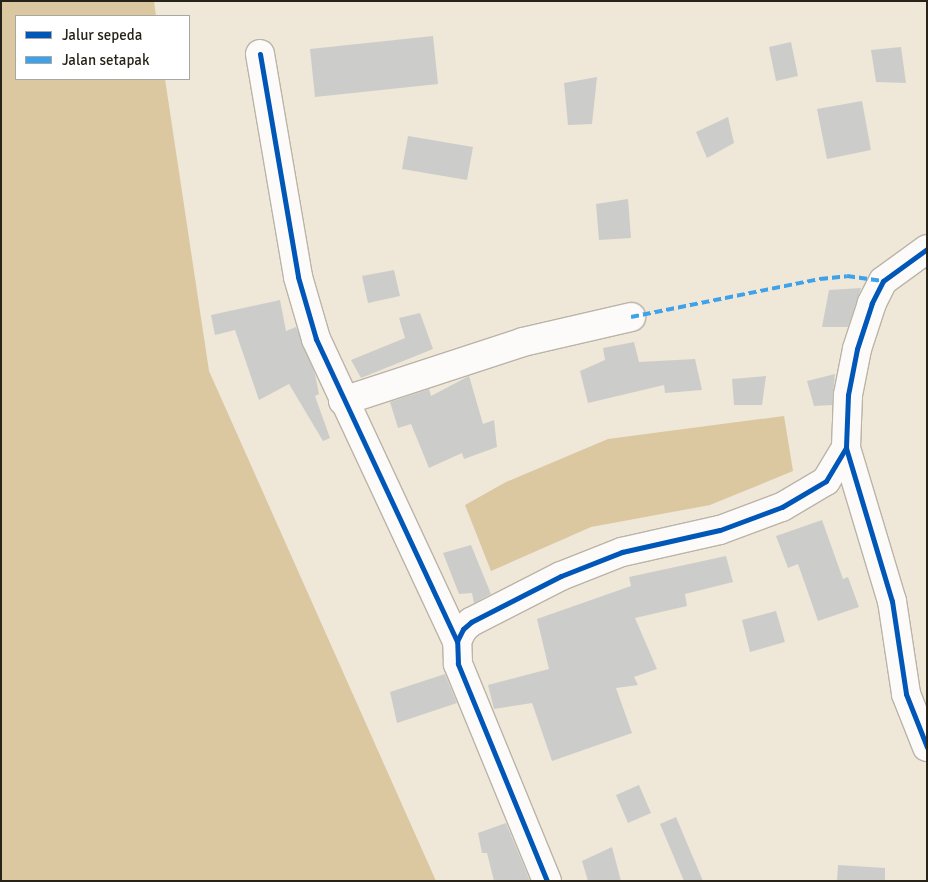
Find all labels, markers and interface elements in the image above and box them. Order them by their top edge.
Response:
legend [15,15,190,80]
text: Jalur sepeda [62,26,142,44]
text: Jalan setapak [62,51,149,69]

